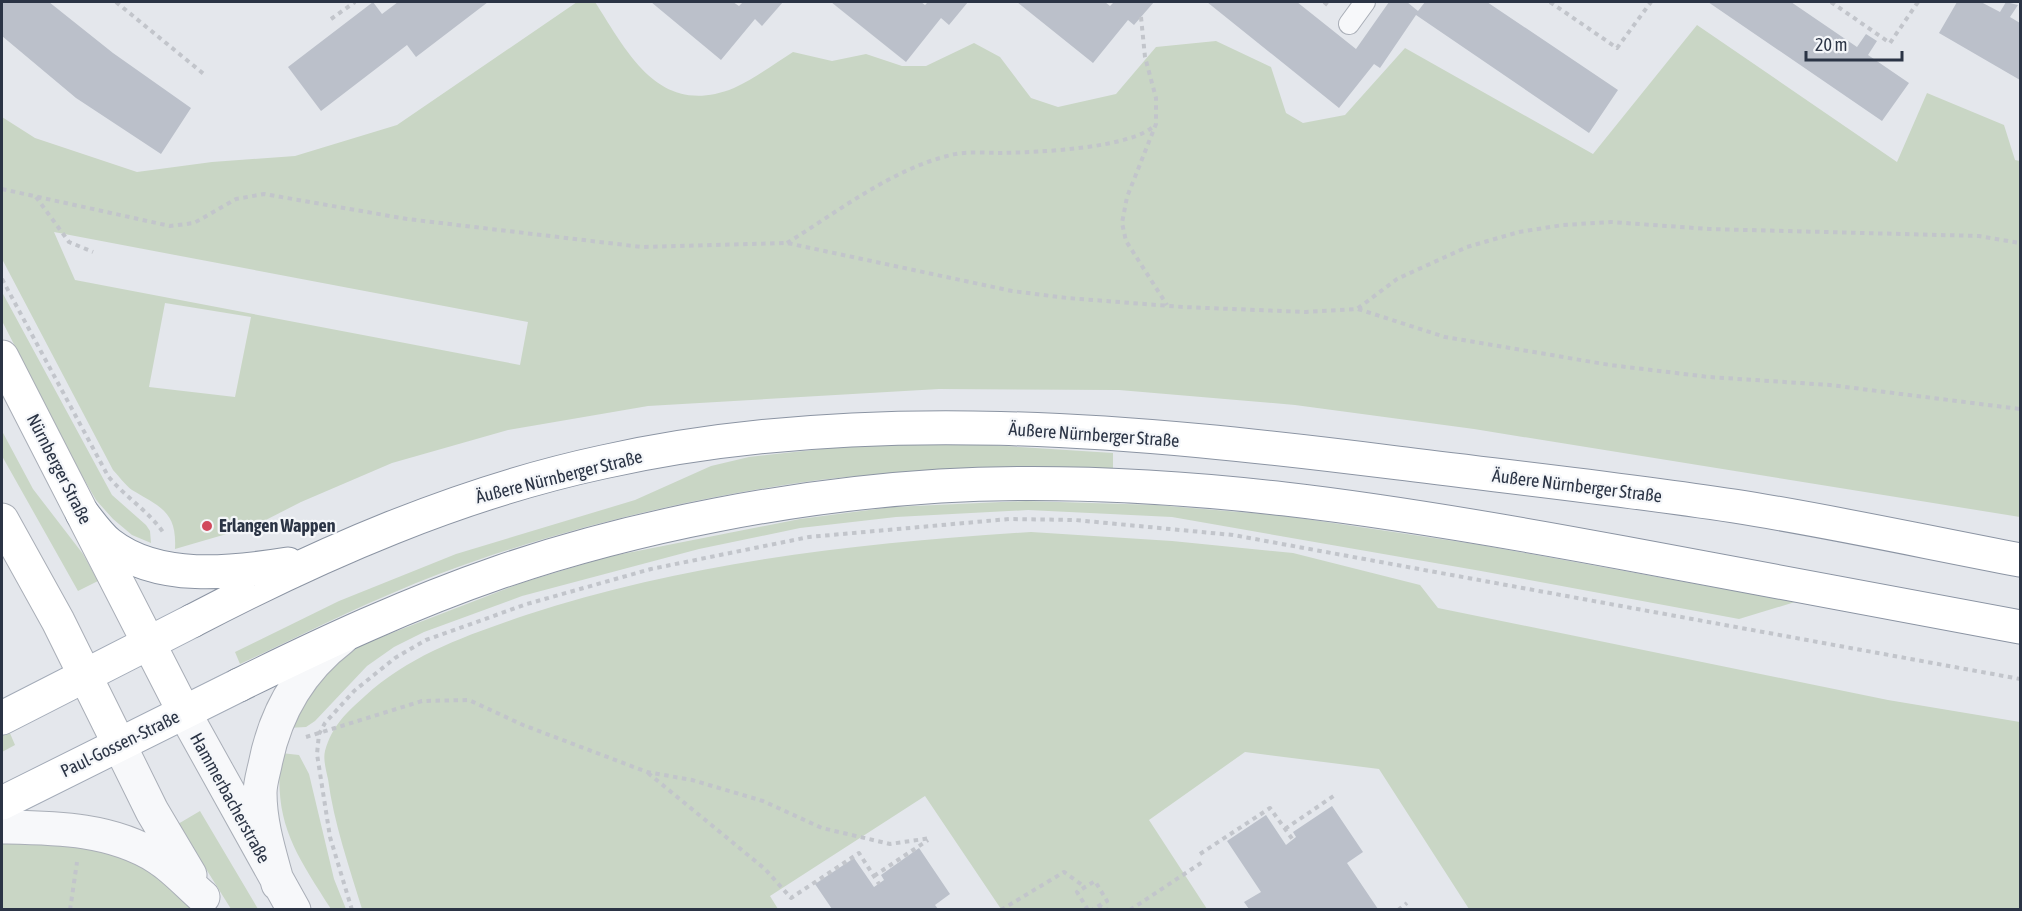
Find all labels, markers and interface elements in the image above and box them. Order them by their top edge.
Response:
scale bar [1806,24,1902,62]
text: 20 m [1815,34,1847,55]
street label: Nürnberger Straße [23,410,96,527]
street label: Äußere Nürnberger Straße [1008,418,1180,451]
street label: Äußere Nürnberger Straße [473,446,644,507]
street label: Äußere Nürnberger Straße [1491,465,1663,506]
place label: Erlangen Wappen [219,515,336,536]
marker: Erlangen Wappen [200,519,214,533]
street label: Paul-Gossen-Straße [57,706,183,781]
street label: Hammerbacherstraße [186,729,275,866]

